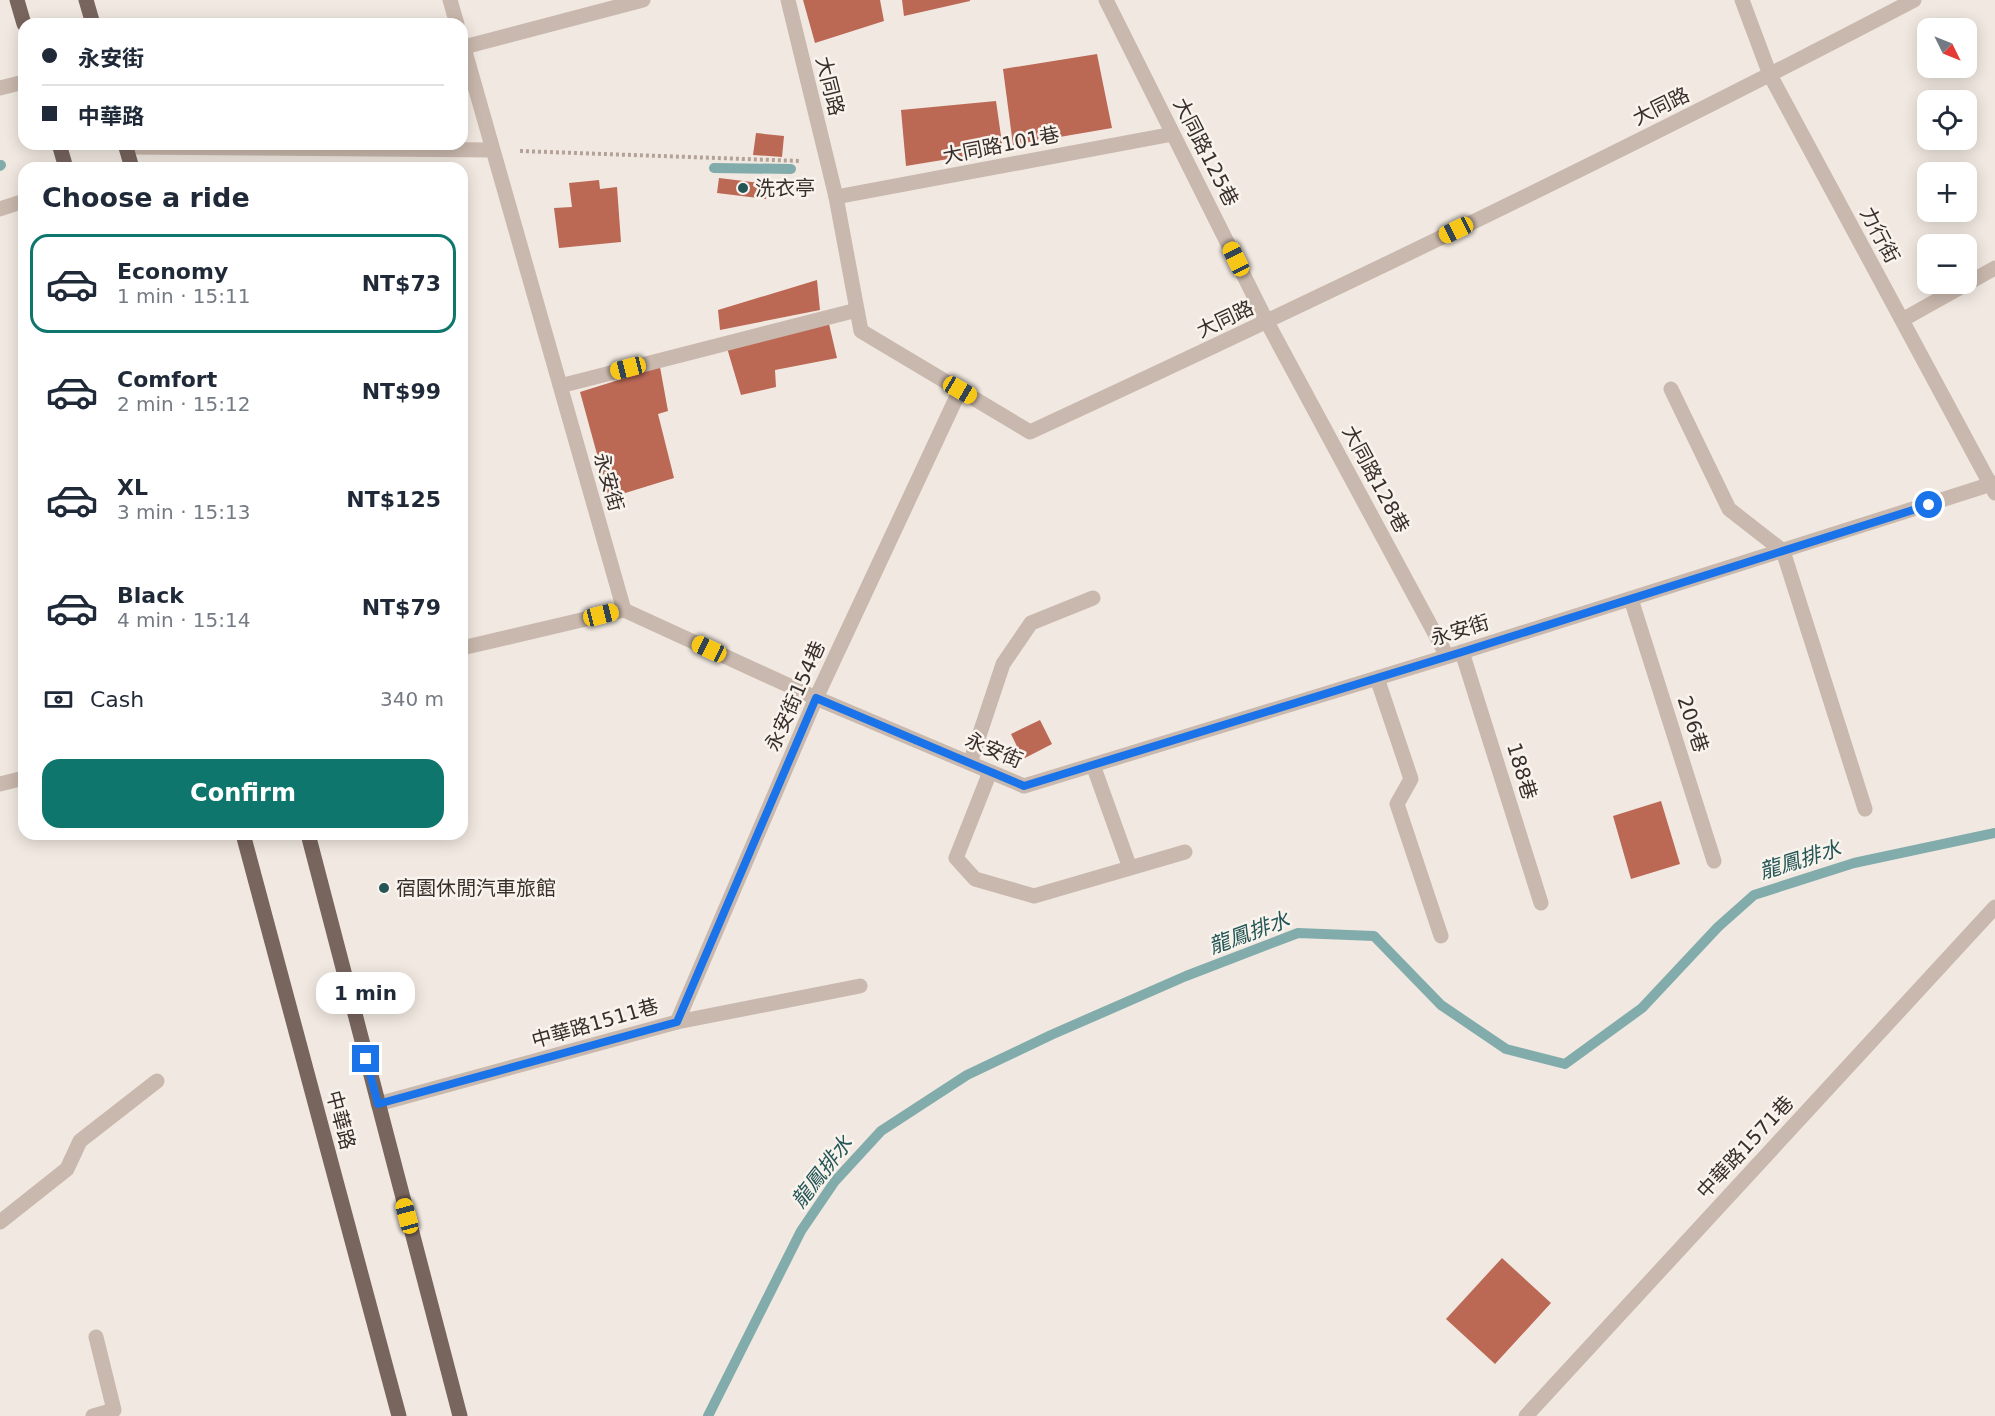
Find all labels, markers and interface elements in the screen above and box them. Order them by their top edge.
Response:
north arrow [1917,18,1977,78]
map controls [1917,18,1977,294]
text: 永安街 [78,46,144,71]
street label: 大同路 [811,54,849,118]
street label: 大同路 [1629,82,1693,130]
button: locate [1917,90,1977,150]
street label: 大同路125巷 [1168,94,1244,210]
text: 中華路 [78,104,144,129]
street label: 大同路101巷 [941,122,1061,168]
button: + [1917,162,1977,222]
place label: 洗衣亭 [755,176,815,200]
marker: 洗衣亭 [736,181,750,195]
text: Choose a ride [42,182,250,213]
street label: 力行街 [1855,203,1905,267]
car [1436,214,1476,246]
button: − [1917,234,1977,294]
car [1220,239,1252,279]
icon: car [45,257,99,311]
text: Economy [117,259,228,284]
text: NT$73 [362,271,441,296]
text: 1 min · 15:11 [117,284,251,308]
street label: 大同路 [1193,295,1257,343]
car [608,355,648,381]
icon: car [45,365,99,419]
text: Comfort [117,367,217,392]
car [940,373,980,407]
text: NT$99 [362,379,441,404]
text: 2 min · 15:12 [117,392,251,416]
street label: 大同路128巷 [1338,421,1414,537]
street label: 永安街 [589,450,629,514]
icon: car [45,473,99,527]
text: XL [117,475,148,500]
text: NT$125 [346,487,441,512]
route start [1915,491,1942,518]
text: 3 min · 15:13 [117,500,251,524]
icon: car [45,581,99,635]
text: Black [117,583,184,608]
text: NT$79 [362,595,441,620]
car [581,602,621,628]
text: 4 min · 15:14 [117,608,251,632]
street label: 永安街 [1428,610,1492,650]
car [689,633,729,665]
street label: 永安街154巷 [760,637,830,755]
icon: cash [42,683,75,716]
text: Cash [90,687,144,712]
text: 340 m [380,687,444,711]
street label: 206巷 [1673,693,1713,755]
street label: 永安街 [962,727,1026,773]
street label: 188巷 [1502,740,1542,802]
button: Confirm [42,759,444,828]
water label: 龍鳳排水 [1756,836,1845,884]
place label: 宿園休閒汽車旅館 [396,876,556,900]
marker: 宿園休閒汽車旅館 [377,881,391,895]
water label: 龍鳳排水 [1205,907,1294,959]
callout: 1 min [316,972,416,1014]
text: 1 min [334,981,397,1005]
street label: 中華路1511巷 [529,993,661,1053]
route end [352,1045,379,1072]
street label: 中華路 [322,1088,360,1152]
street label: 中華路1571巷 [1692,1091,1798,1203]
water label: 龍鳳排水 [787,1131,858,1212]
car [394,1196,420,1236]

